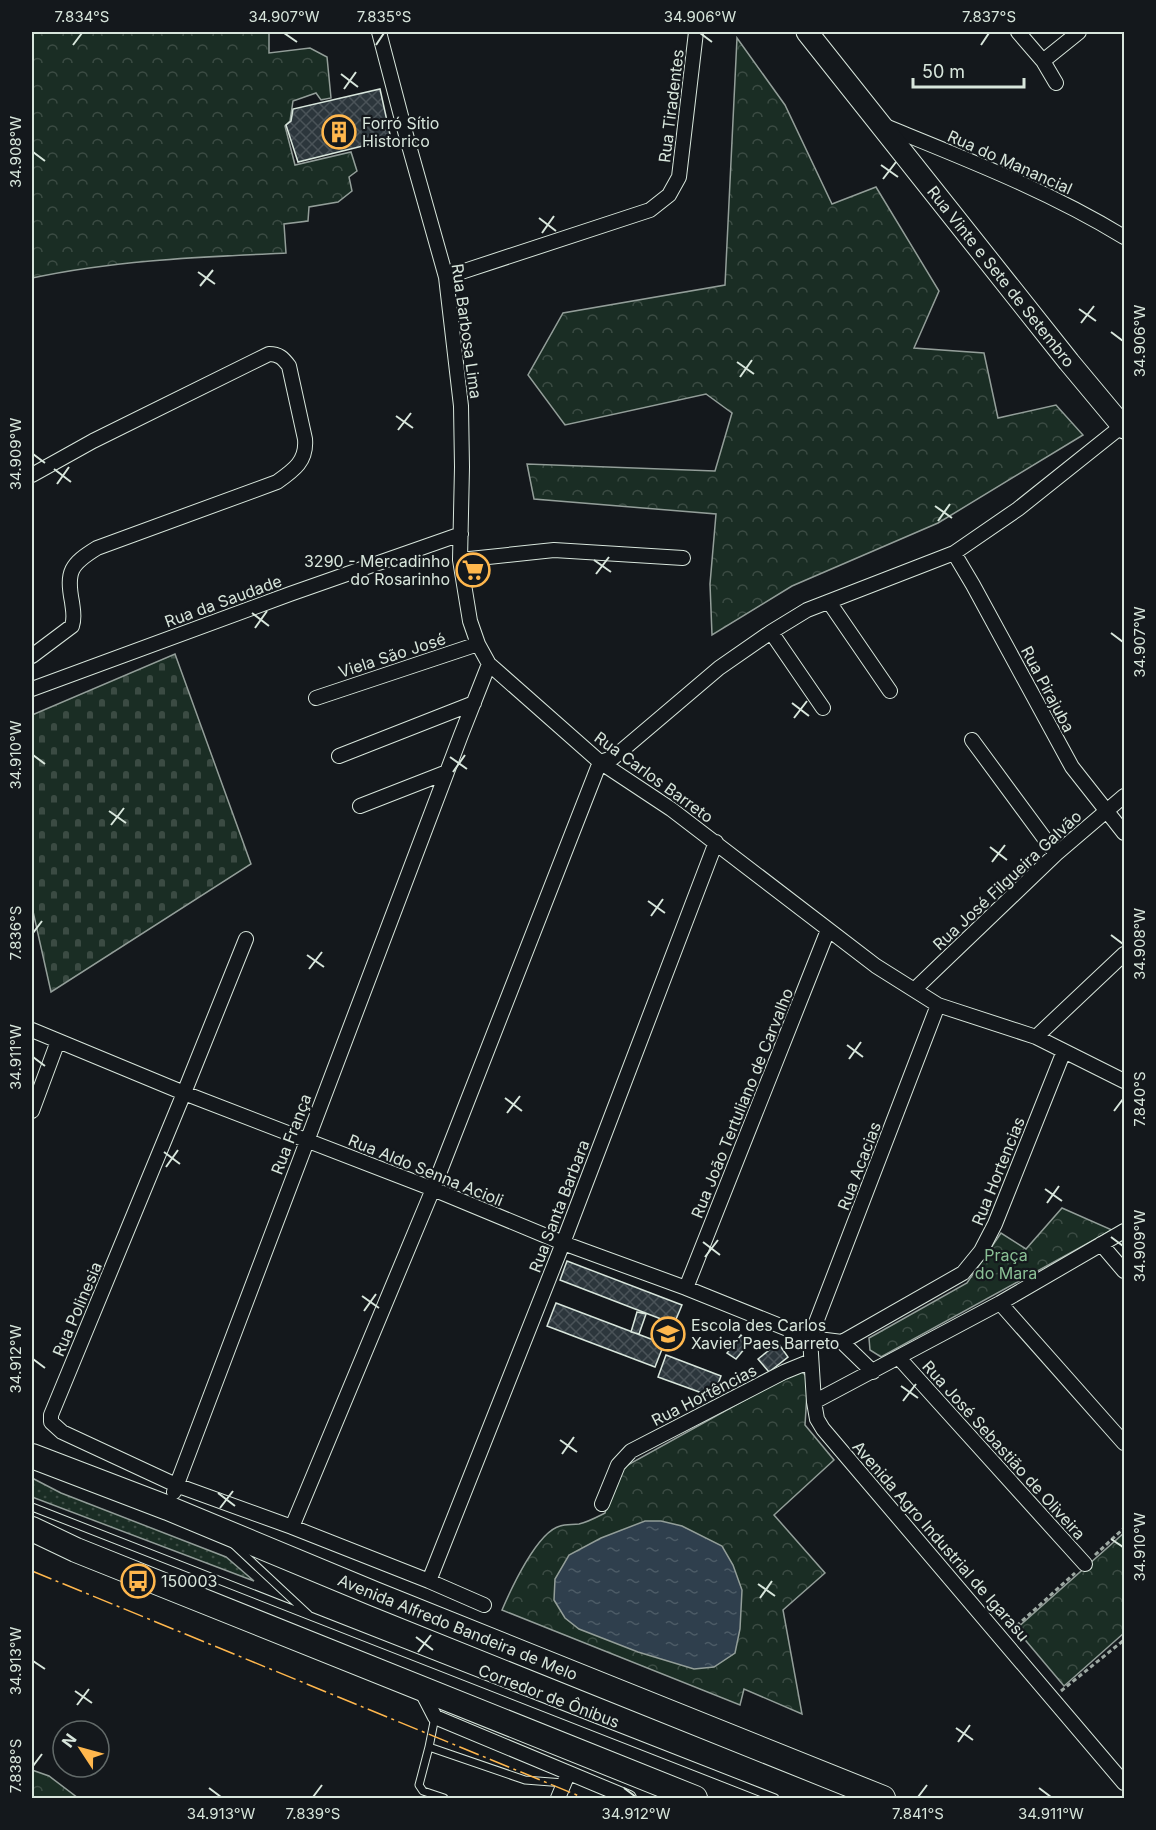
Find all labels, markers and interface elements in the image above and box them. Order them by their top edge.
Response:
text: 7.834°S [55,7,110,26]
text: 34.907°W [248,7,320,26]
text: 7.835°S [357,7,411,26]
text: 34.906°W [664,7,736,26]
text: 7.837°S [962,7,1016,26]
street label: Rua Tiradentes [654,48,688,164]
scale bar [913,51,1024,89]
text: 50 m [922,61,965,82]
place label: Forró Sítio Historico [362,113,439,151]
building icon: Forró Sítio Historico [321,114,357,150]
text: 34.908°W [6,116,25,188]
street label: Rua do Manancial [945,126,1075,198]
street label: Rua Vinte e Sete de Setembro [923,182,1079,371]
street label: Rua Barbosa Lima [448,262,486,400]
text: 34.906°W [1130,305,1149,377]
text: 34.909°W [6,418,25,490]
place label: 3290 - Mercadinho do Rosarinho [304,551,450,589]
supermarket icon: 3290 - Mercadinho do Rosarinho [455,552,491,588]
street label: Rua da Saudade [162,571,284,631]
text: 34.907°W [1130,606,1149,678]
street label: Viela São José [336,628,448,682]
street label: Rua Pirajuba [1017,643,1079,735]
text: 34.910°W [6,720,25,790]
street label: Rua Carlos Barreto [591,727,717,827]
street label: Rua José Filgueira Galvão [929,806,1085,954]
text: 7.836°S [6,906,25,960]
text: 34.908°W [1130,908,1149,980]
street label: Rua João Tertuliano de Carvalho [687,985,797,1221]
text: 34.911°W [6,1024,25,1090]
text: 7.840°S [1130,1071,1149,1127]
street label: Rua França [266,1091,316,1177]
street label: Rua Hortencias [967,1114,1029,1228]
street label: Rua Acacias [833,1119,885,1213]
street label: Rua Aldo Senna Acioli [346,1130,506,1210]
street label: Rua Santa Barbara [525,1137,593,1275]
text: 34.909°W [1130,1210,1149,1282]
park label: Praça do Mara [975,1245,1037,1283]
street label: Rua Polinesia [48,1259,106,1359]
place label: Escola des Carlos Xavier Paes Barreto [691,1315,839,1353]
school or university icon: Escola des Carlos Xavier Paes Barreto [650,1316,686,1352]
text: 34.912°W [6,1324,25,1393]
street label: Rua José Sebastião de Oliveira [918,1356,1090,1544]
street label: Rua Hortências [648,1360,760,1430]
street label: Avenida Agro Industrial de Igarasu [848,1437,1034,1645]
text: 34.910°W [1130,1512,1149,1582]
bus stop icon: 150003 [120,1563,156,1599]
street label: Avenida Alfredo Bandeira de Melo [335,1570,581,1684]
place label: 150003 [161,1571,217,1591]
text: 34.913°W [6,1626,25,1695]
street label: Corredor de Ônibus [476,1660,622,1732]
north arrow [51,1719,111,1779]
text: N [57,1729,81,1751]
text: 7.838°S [6,1739,25,1793]
text: 34.913°W [187,1804,256,1823]
text: 7.839°S [286,1804,340,1823]
text: 34.912°W [602,1804,671,1823]
text: 7.841°S [892,1804,944,1823]
text: 34.911°W [1018,1804,1084,1823]

